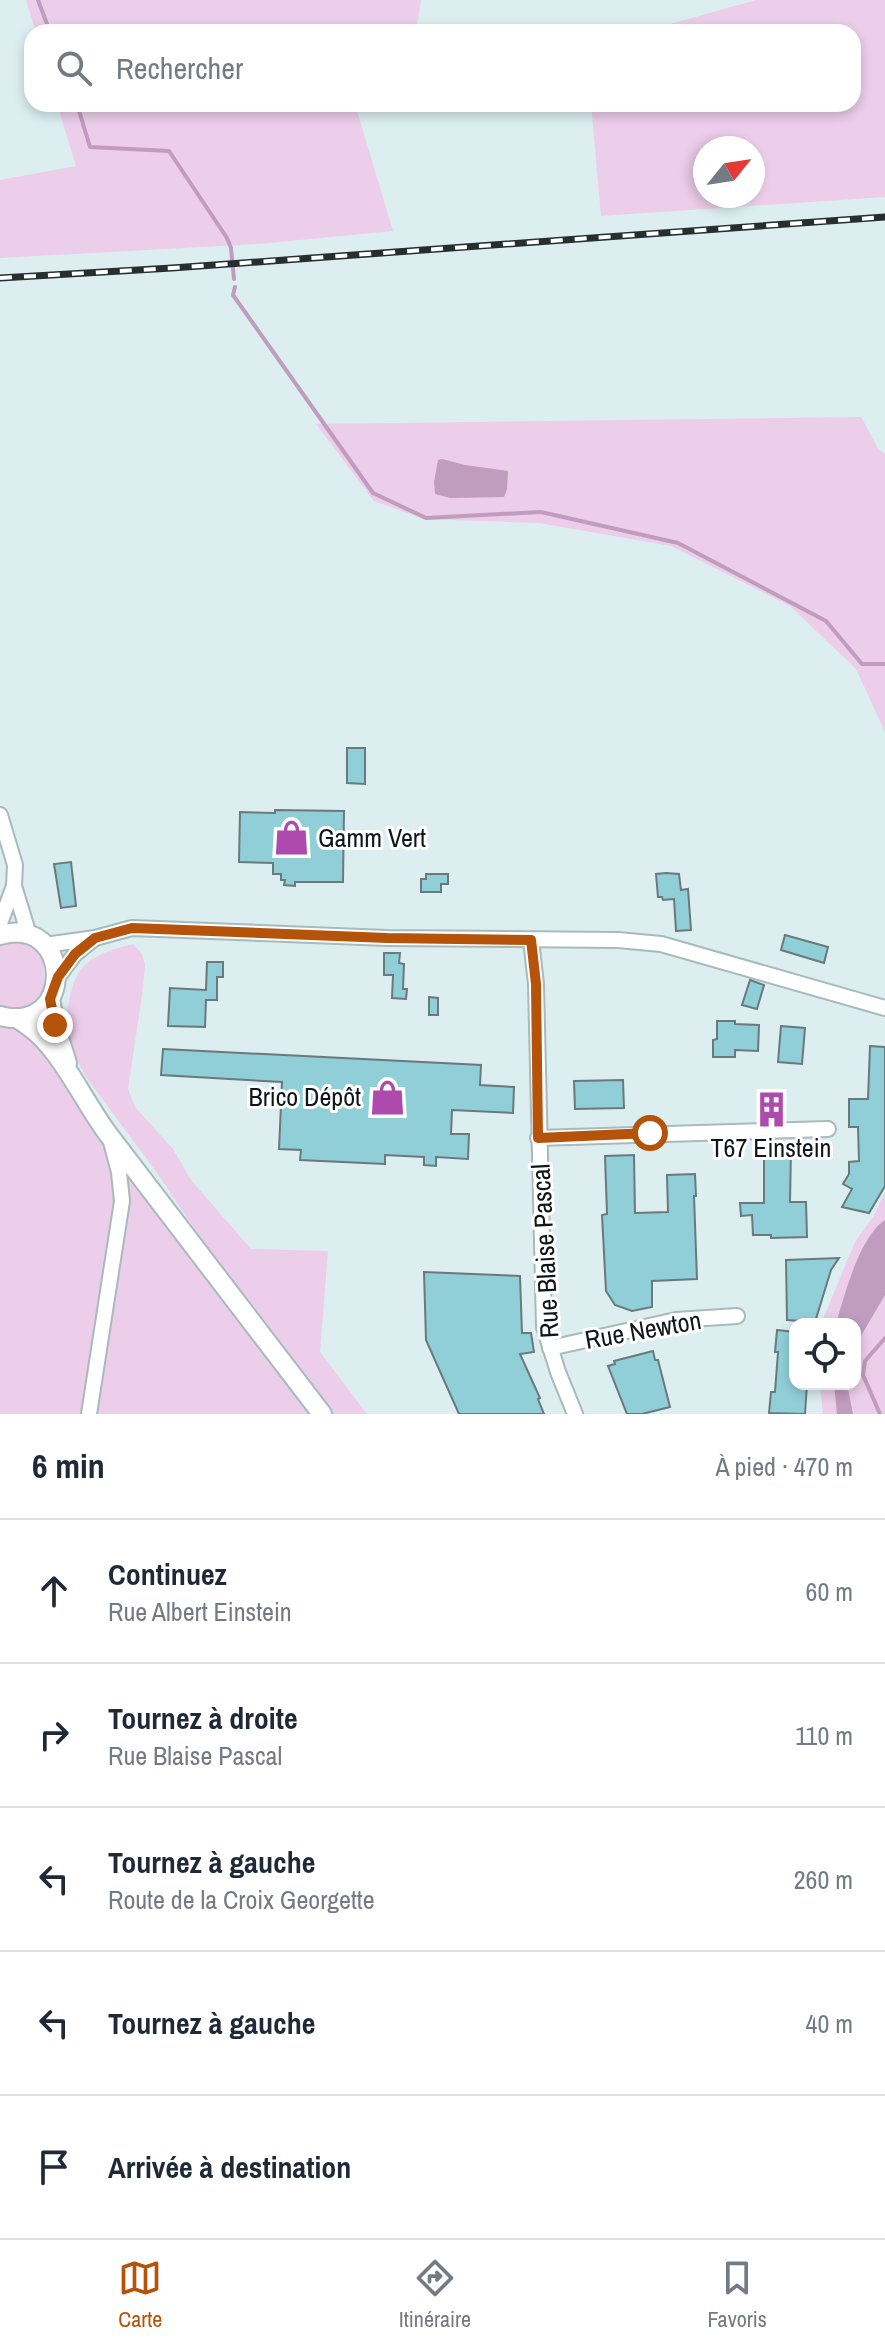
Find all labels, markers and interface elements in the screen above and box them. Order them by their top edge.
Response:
search box [24,24,861,112]
icon: search [52,46,96,90]
text: Rechercher [116,48,243,88]
north arrow [693,136,765,208]
shop icon: Gamm Vert [273,819,311,857]
place label: Gamm Vert [318,820,426,855]
route end [37,1007,73,1043]
shop icon: Brico Dépôt [368,1078,406,1116]
place label: Brico Dépôt [248,1079,361,1114]
building icon: T67 Einstein [752,1090,790,1128]
route start [632,1115,668,1151]
place label: T67 Einstein [711,1130,831,1165]
street label: Rue Blaise Pascal [522,1163,567,1339]
street label: Rue Newton [582,1302,704,1357]
map controls [789,1318,861,1390]
button: locate [789,1318,861,1390]
text: 6 min [32,1443,105,1489]
text: À pied · 470 m [715,1449,853,1484]
text: Continuez [108,1554,227,1594]
icon: ahead [32,1569,76,1613]
text: 60 m [806,1574,853,1609]
text: Rue Albert Einstein [108,1594,292,1629]
text: Tournez à droite [108,1698,298,1738]
icon: right [32,1713,76,1757]
text: 110 m [795,1718,853,1753]
text: Rue Blaise Pascal [108,1738,282,1773]
text: Tournez à gauche [108,1842,315,1882]
icon: left [32,1857,76,1901]
text: 260 m [794,1862,853,1897]
text: Route de la Croix Georgette [108,1882,375,1917]
icon: left [32,2001,76,2045]
text: Tournez à gauche [108,2003,315,2043]
text: 40 m [806,2006,853,2041]
icon: arrive [32,2145,76,2189]
text: Arrivée à destination [108,2147,351,2187]
tab: Carte [118,2256,162,2334]
tab: Itinéraire [399,2256,471,2334]
tab: Favoris [707,2256,767,2334]

